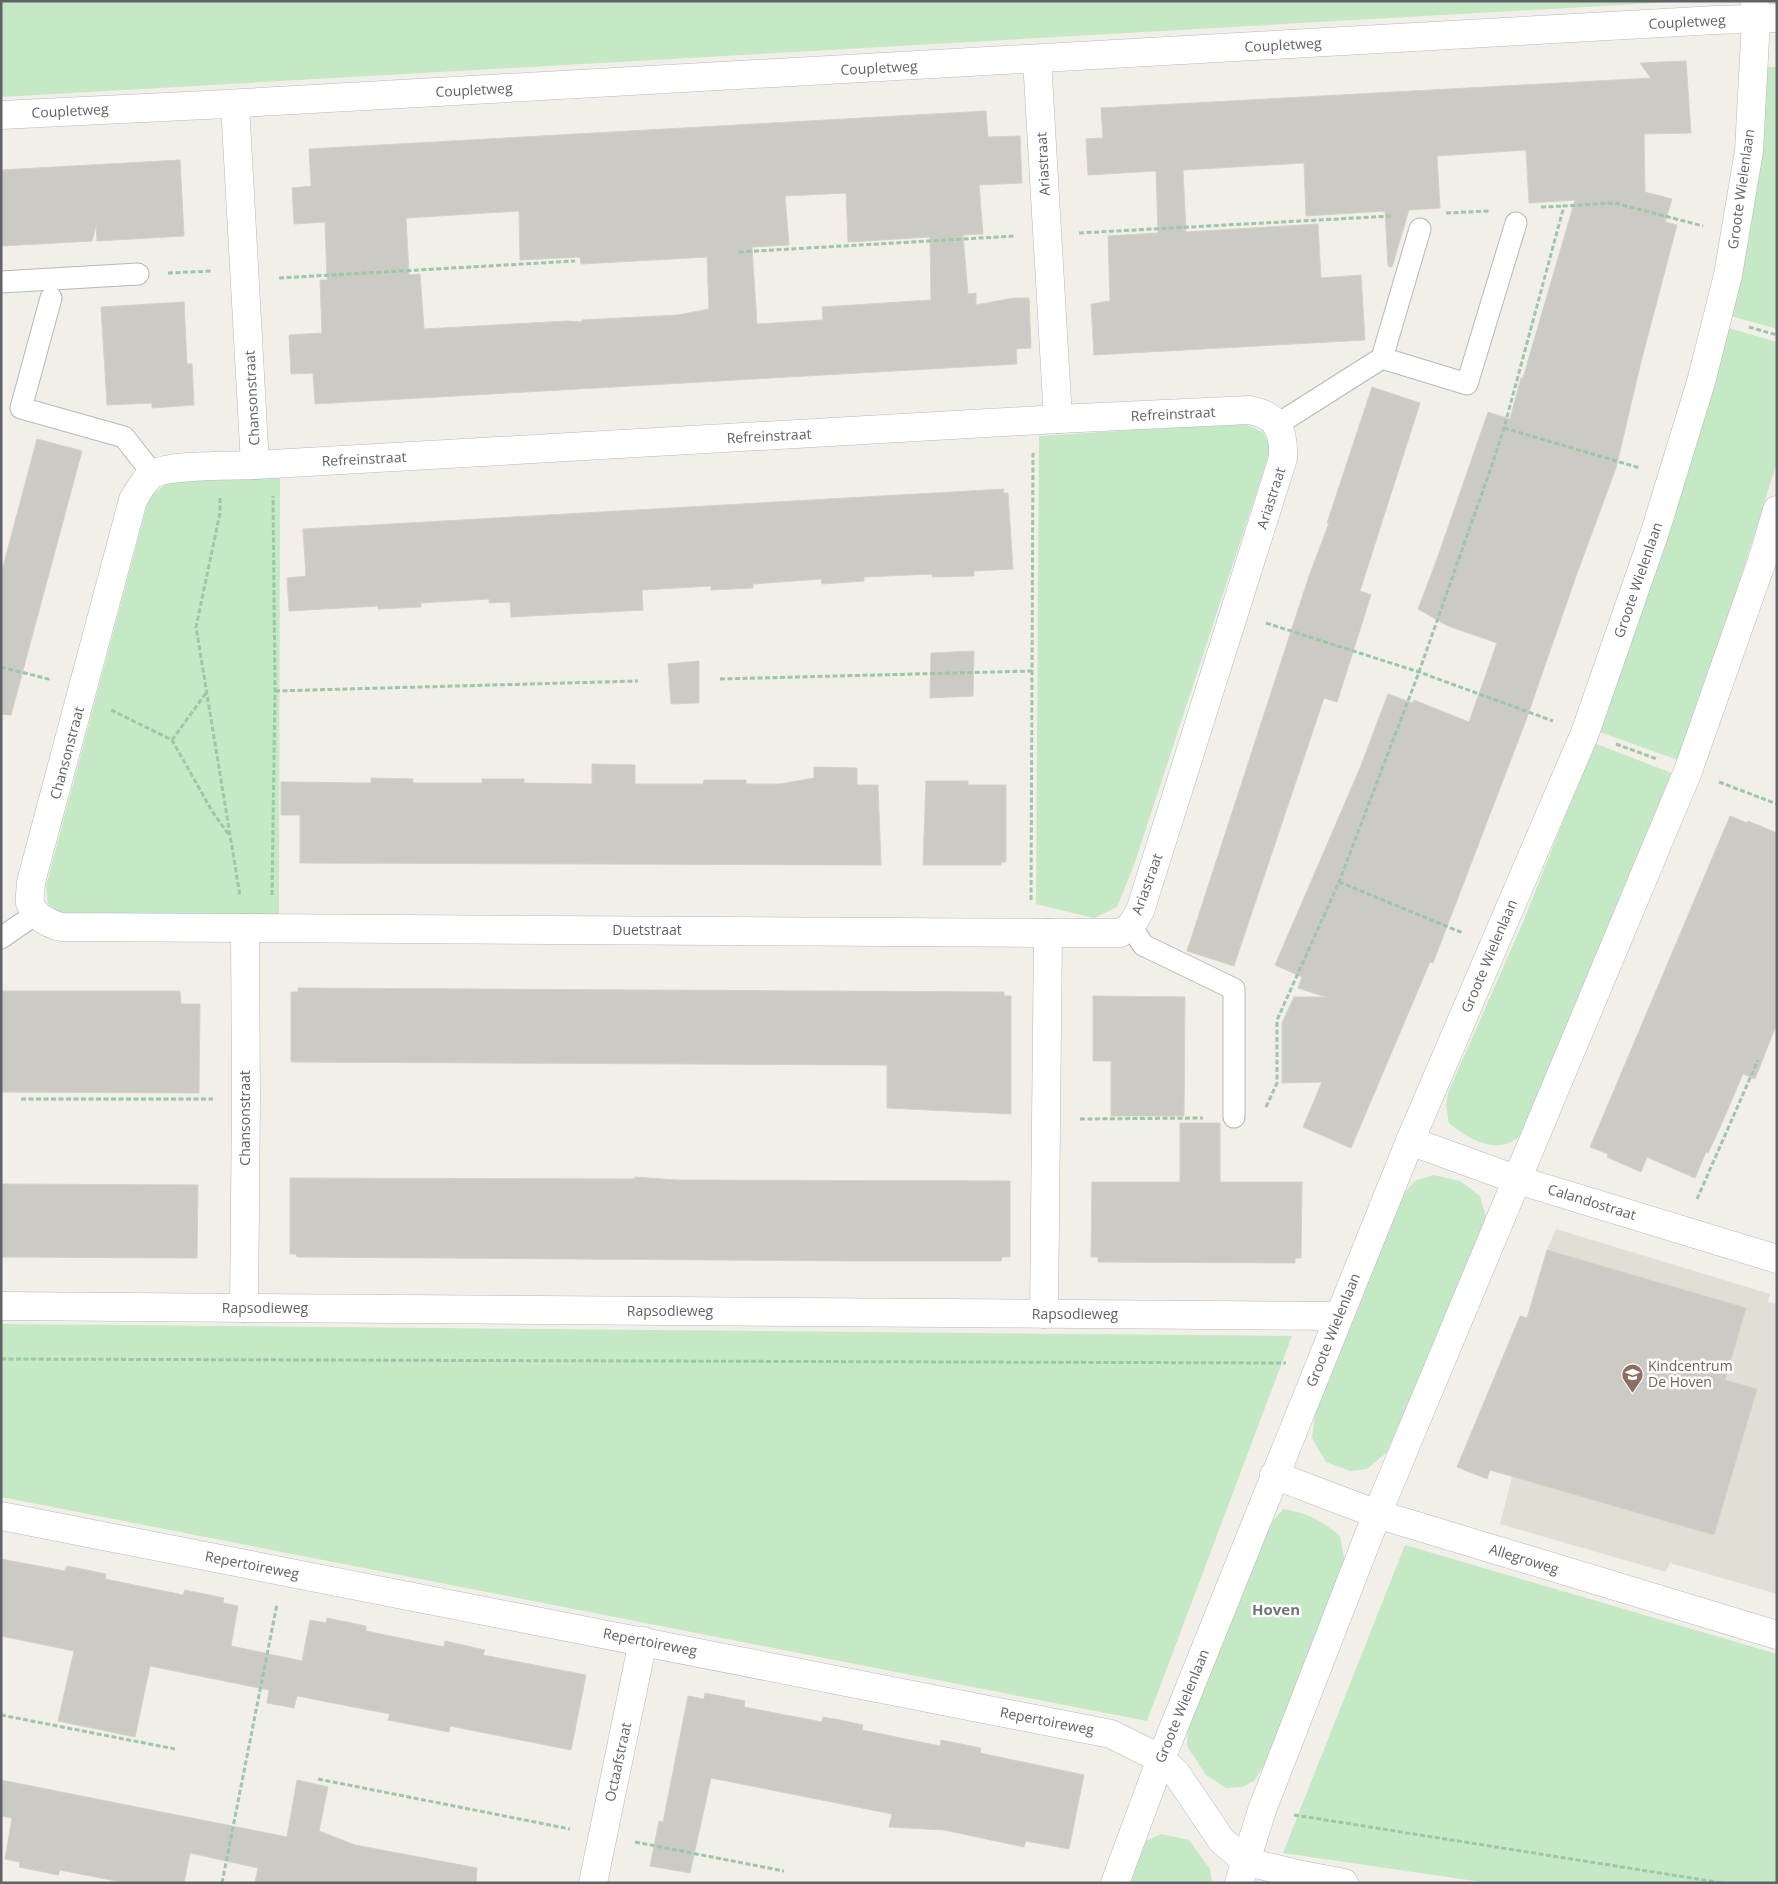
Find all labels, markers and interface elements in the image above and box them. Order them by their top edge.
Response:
street label: Coupletweg [1648,10,1726,33]
street label: Coupletweg [1244,33,1322,56]
street label: Coupletweg [840,56,918,79]
street label: Coupletweg [435,78,513,101]
street label: Coupletweg [31,99,109,122]
street label: Groote Wielenlaan [1723,128,1758,250]
street label: Ariastraat [1031,132,1054,196]
street label: Chansonstraat [240,350,263,446]
street label: Refreinstraat [1130,402,1216,425]
street label: Refreinstraat [726,424,812,447]
street label: Refreinstraat [321,447,407,470]
street label: Ariastraat [1252,465,1289,531]
street label: Groote Wielenlaan [1609,519,1666,640]
street label: Chansonstraat [45,704,88,801]
street label: Ariastraat [1127,851,1166,917]
street label: Groote Wielenlaan [1456,896,1521,1015]
street label: Duetstraat [612,920,682,939]
street label: Chansonstraat [235,1070,254,1166]
street label: Calandostraat [1546,1179,1639,1224]
street label: Groote Wielenlaan [1301,1270,1364,1390]
street label: Rapsodieweg [222,1298,309,1317]
street label: Rapsodieweg [627,1301,714,1320]
street label: Rapsodieweg [1032,1304,1119,1323]
place label: Kindcentrum De Hoven [1648,1356,1733,1391]
school or university icon: Kindcentrum De Hoven [1620,1362,1644,1393]
street label: Allegroweg [1487,1539,1562,1578]
street label: Repertoireweg [203,1546,301,1583]
district label: Hoven [1252,1599,1300,1619]
street label: Repertoireweg [601,1623,699,1660]
street label: Groote Wielenlaan [1150,1646,1213,1766]
street label: Repertoireweg [998,1702,1096,1739]
street label: Octaafstraat [600,1720,635,1803]

